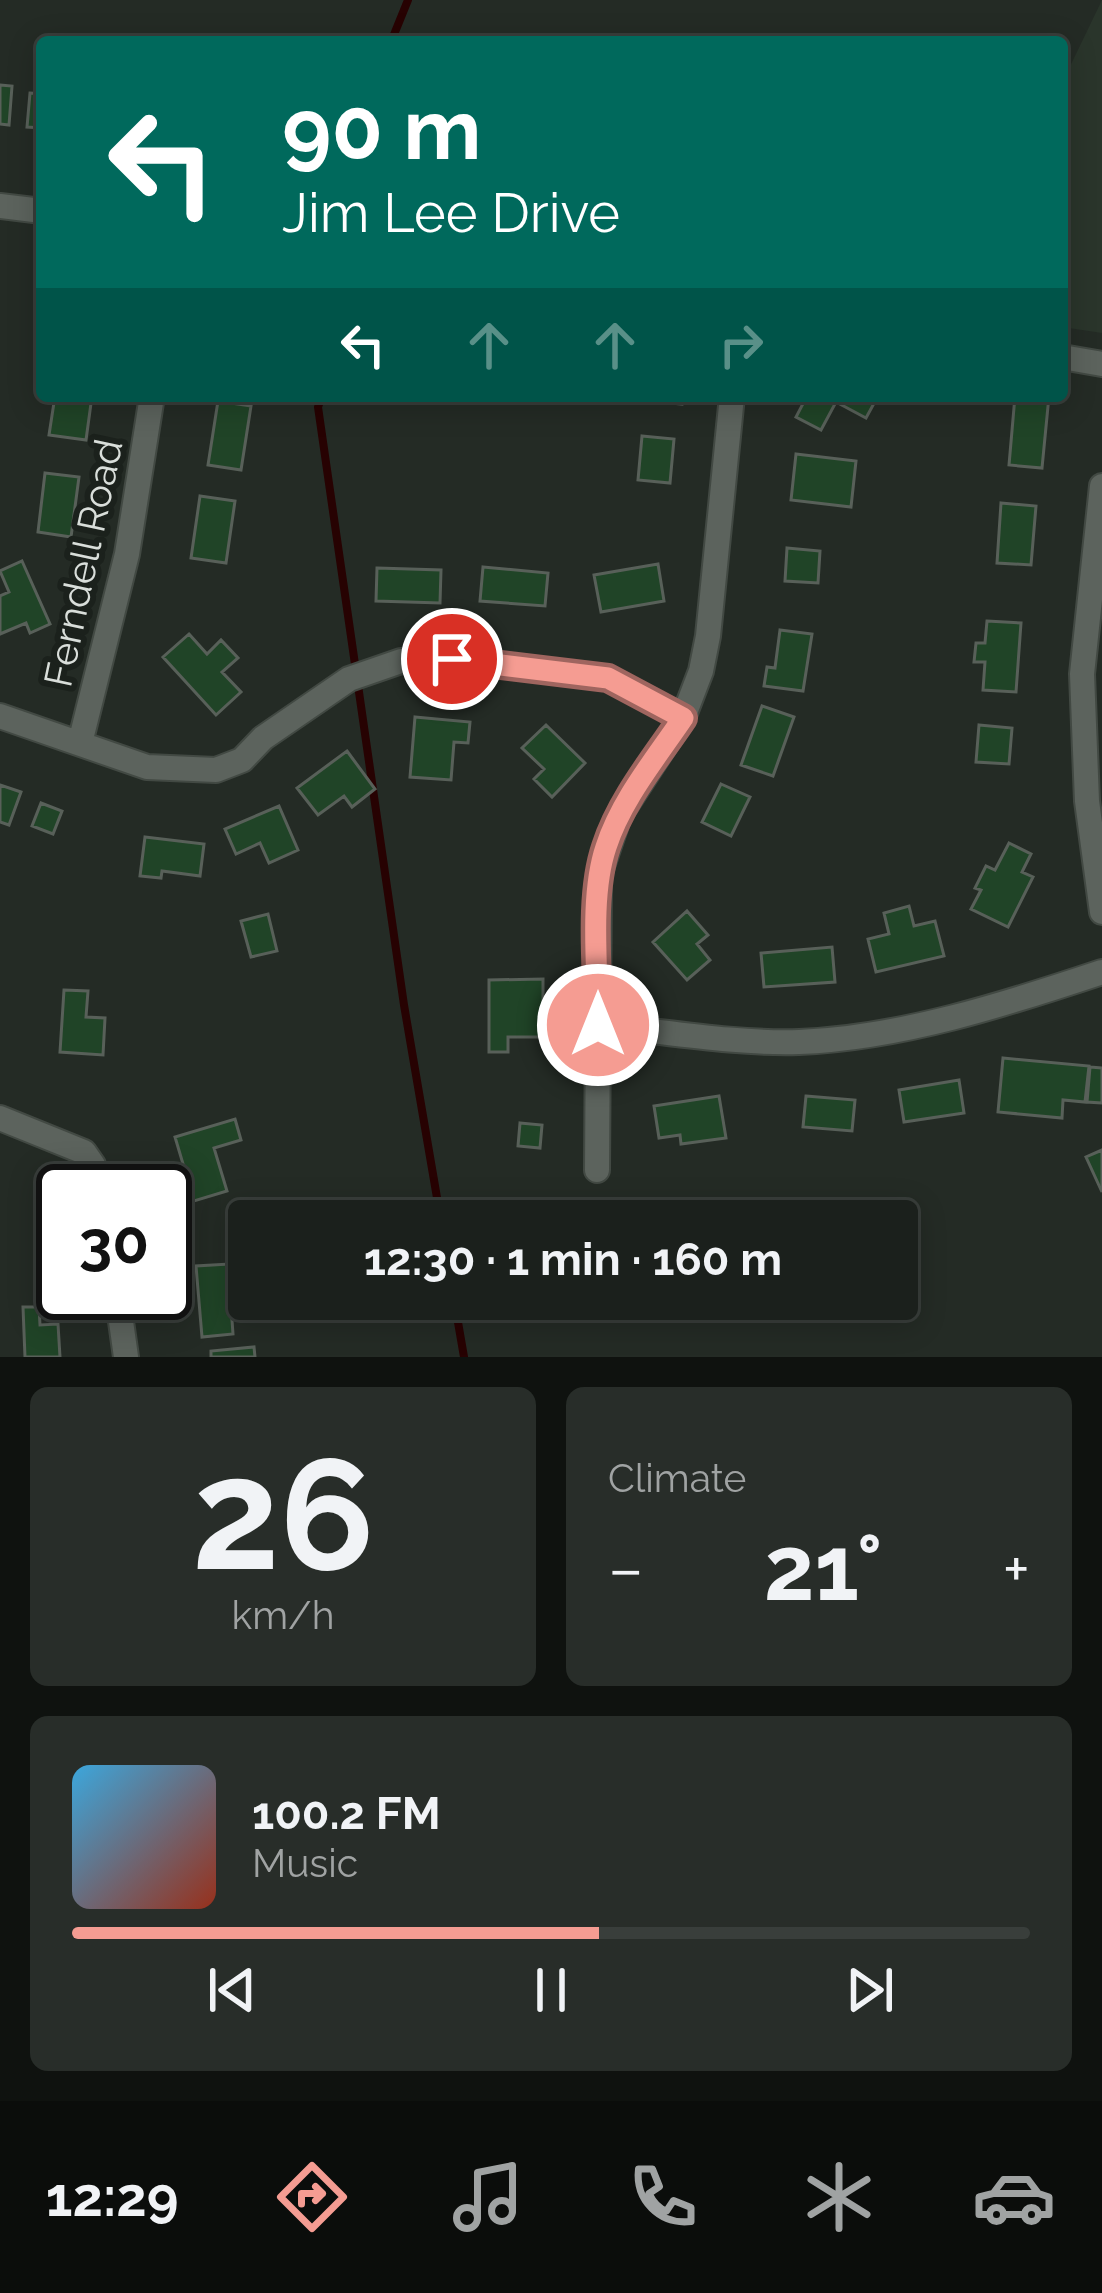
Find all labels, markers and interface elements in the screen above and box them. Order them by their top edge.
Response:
text: 90 m [282,80,481,179]
icon: left [84,84,240,240]
text: Jim Lee Drive [282,181,620,245]
icon: left [330,312,396,378]
icon: ahead [456,312,522,378]
icon: ahead [582,312,648,378]
icon: right [708,312,774,378]
street label: Ferndell Road [34,435,132,691]
pin [401,608,503,710]
icon: arrive [419,626,485,692]
position arrow [535,962,661,1088]
speed limit sign: 30 [36,1164,192,1320]
text: 12:30 · 1 min · 160 m [364,1233,782,1286]
text: 26 [192,1422,374,1606]
text: Climate [608,1455,746,1501]
text: 21° [764,1515,883,1621]
text: − [608,1530,644,1607]
text: + [1003,1530,1030,1607]
text: km/h [232,1592,334,1638]
text: 100.2 FM [252,1787,441,1840]
text: Music [252,1840,358,1886]
icon: previous [199,1957,265,2023]
icon: pause [518,1957,584,2023]
icon: next [837,1957,903,2023]
icon: directions [270,2155,354,2239]
icon: music [446,2155,530,2239]
icon: phone [621,2155,705,2239]
icon: climate [797,2155,881,2239]
icon: car [972,2155,1056,2239]
text: 12:29 [46,2165,179,2229]

